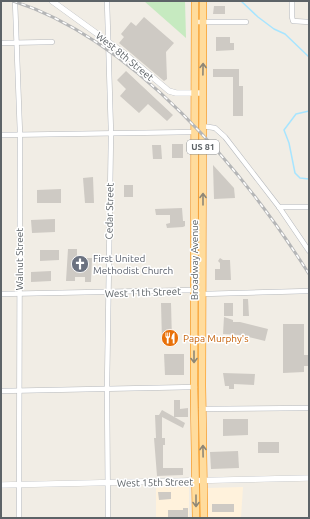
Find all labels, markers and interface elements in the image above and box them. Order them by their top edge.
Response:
street label: West 8th Street [94,30,156,83]
one-way arrow [199,63,207,76]
road number: US 81 [187,140,219,154]
street label: Cedar Street [104,183,115,239]
one-way arrow [199,193,207,206]
street label: Broadway Avenue [189,220,200,300]
street label: Walnut Street [14,228,25,290]
place label: First United Methodist Church [93,253,173,276]
church icon: First United Methodist Church [70,254,90,274]
street label: West 11th Street [105,286,181,299]
restaurant icon: Papa Murphy's [160,328,180,348]
place label: Papa Murphy's [183,333,249,344]
one-way arrow [190,350,198,363]
one-way arrow [199,445,207,458]
street label: West 15th Street [117,476,193,489]
one-way arrow [192,494,200,507]

